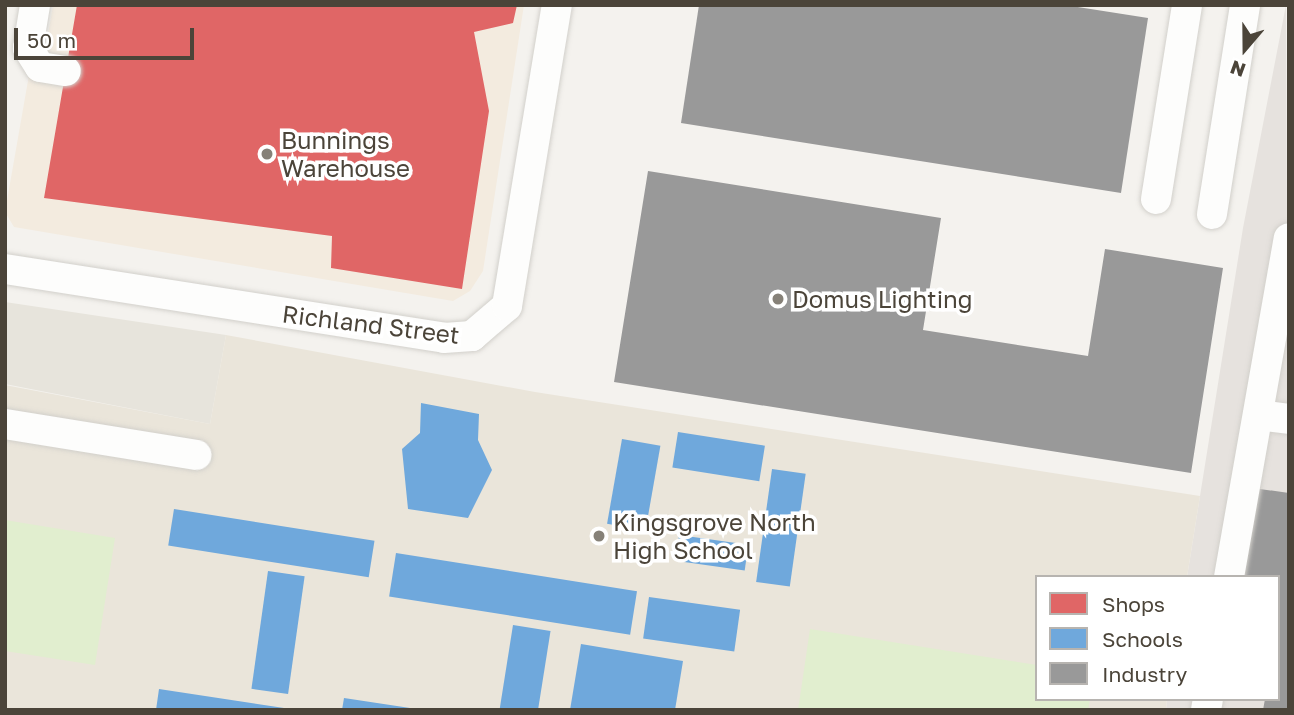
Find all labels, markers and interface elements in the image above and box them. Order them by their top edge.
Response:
scale bar [18,14,198,58]
north arrow [1210,14,1280,84]
text: 50 m [27,27,76,53]
text: N [1227,56,1248,82]
place label: Bunnings Warehouse [281,126,410,182]
marker: Bunnings Warehouse [259,146,275,162]
place label: Domus Lighting [792,285,973,313]
marker: Domus Lighting [770,291,786,307]
street label: Richland Street [281,299,461,349]
place label: Kingsgrove North High School [613,508,816,564]
marker: Kingsgrove North High School [591,528,607,544]
legend [1035,575,1280,701]
text: Shops [1102,591,1165,617]
text: Schools [1102,626,1183,652]
text: Industry [1102,661,1187,687]

